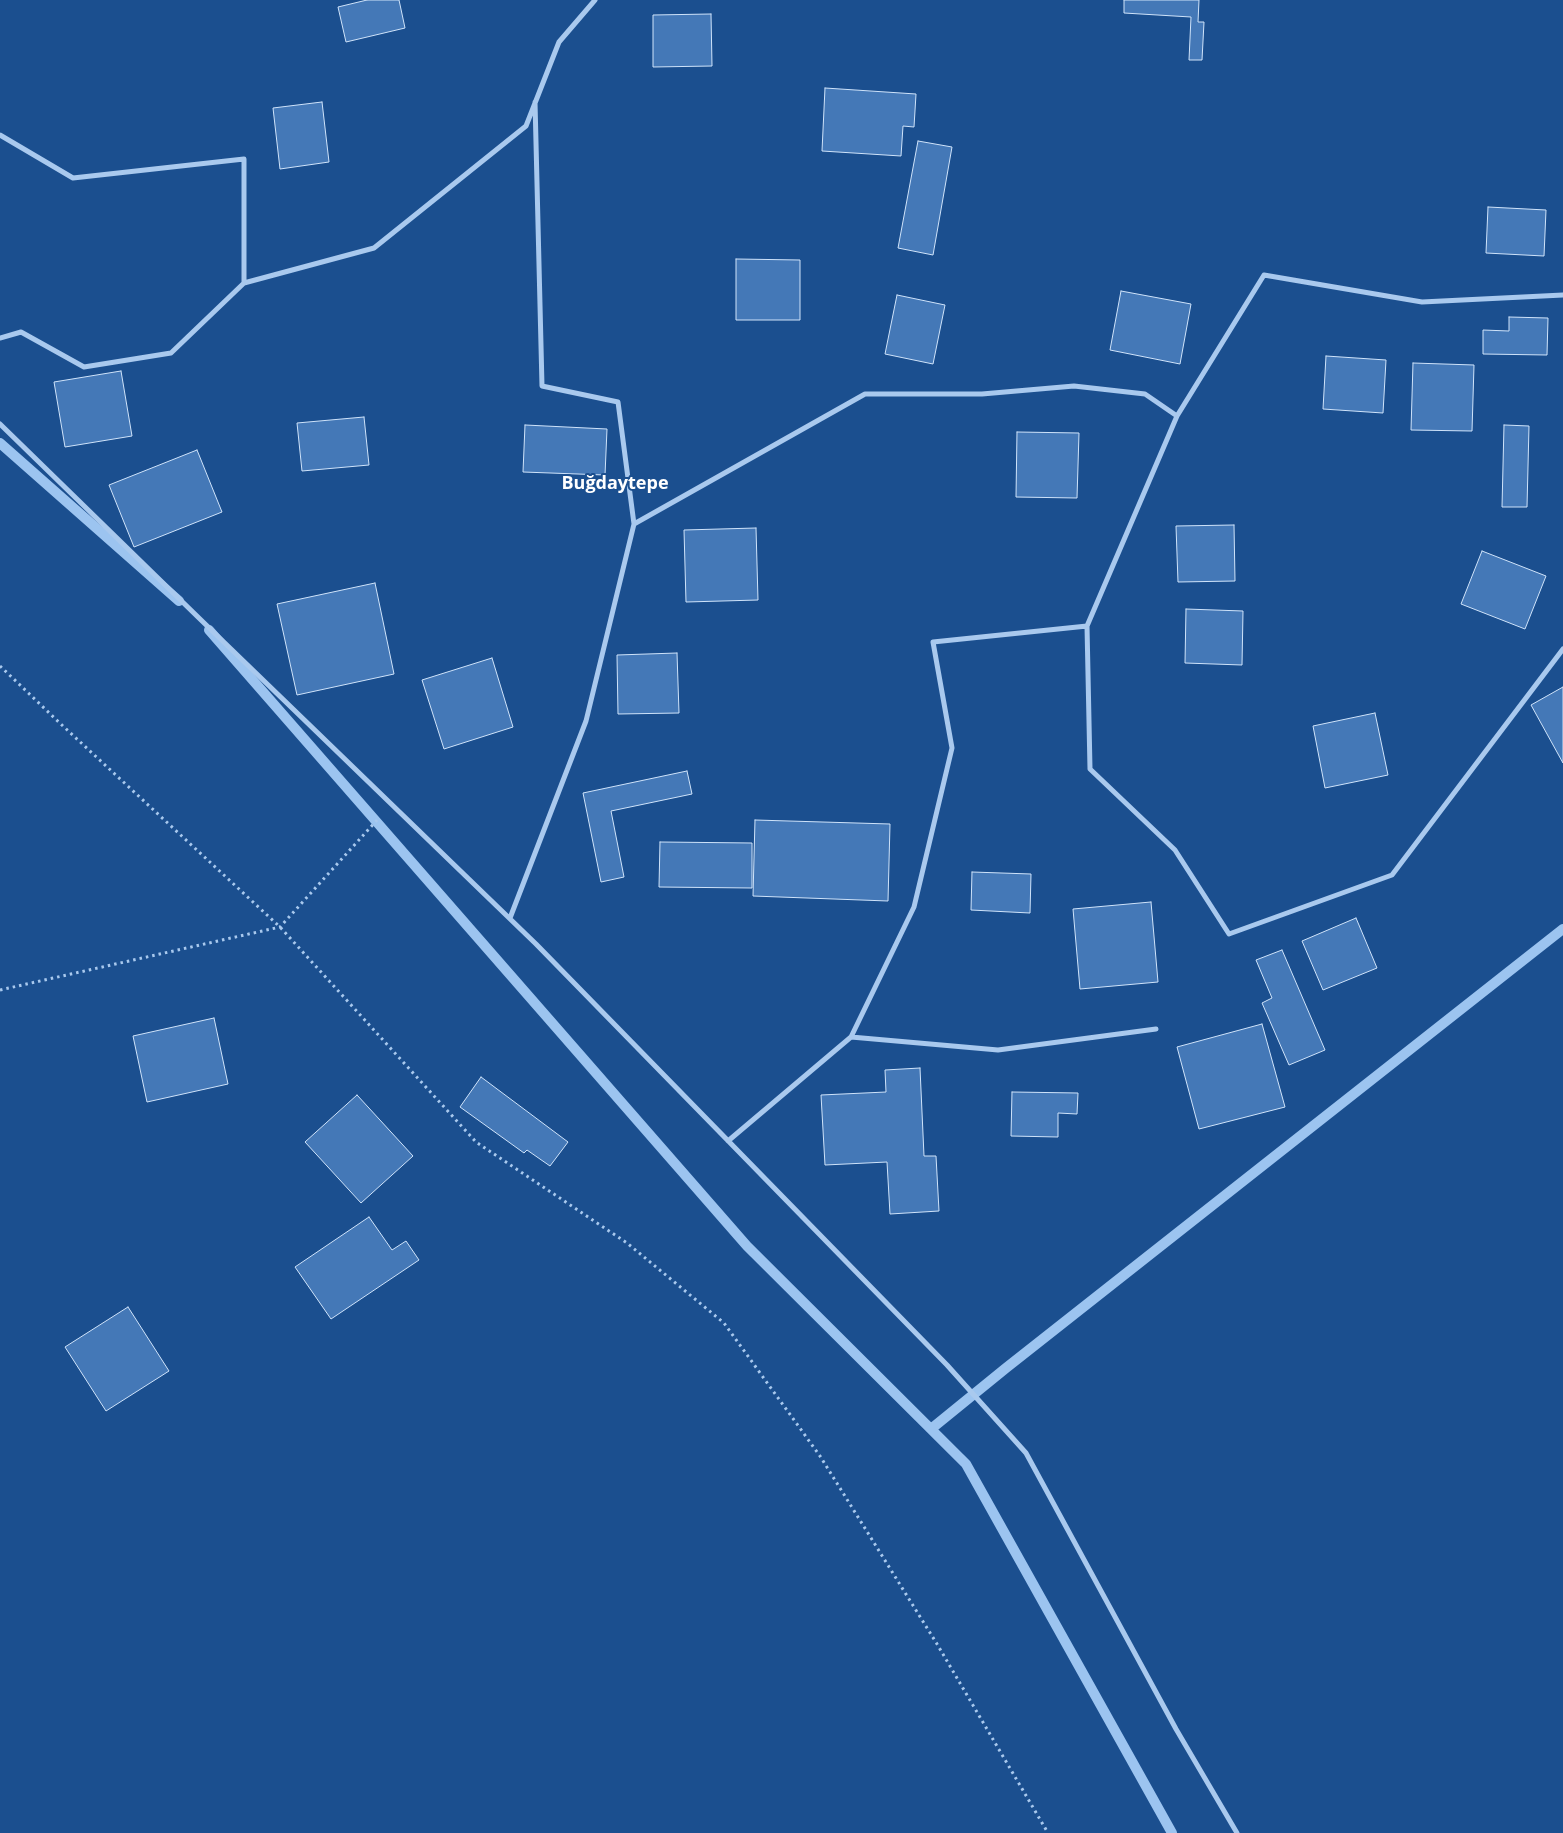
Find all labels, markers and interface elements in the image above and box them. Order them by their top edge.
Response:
district label: Buğdaytepe [561,473,669,495]

